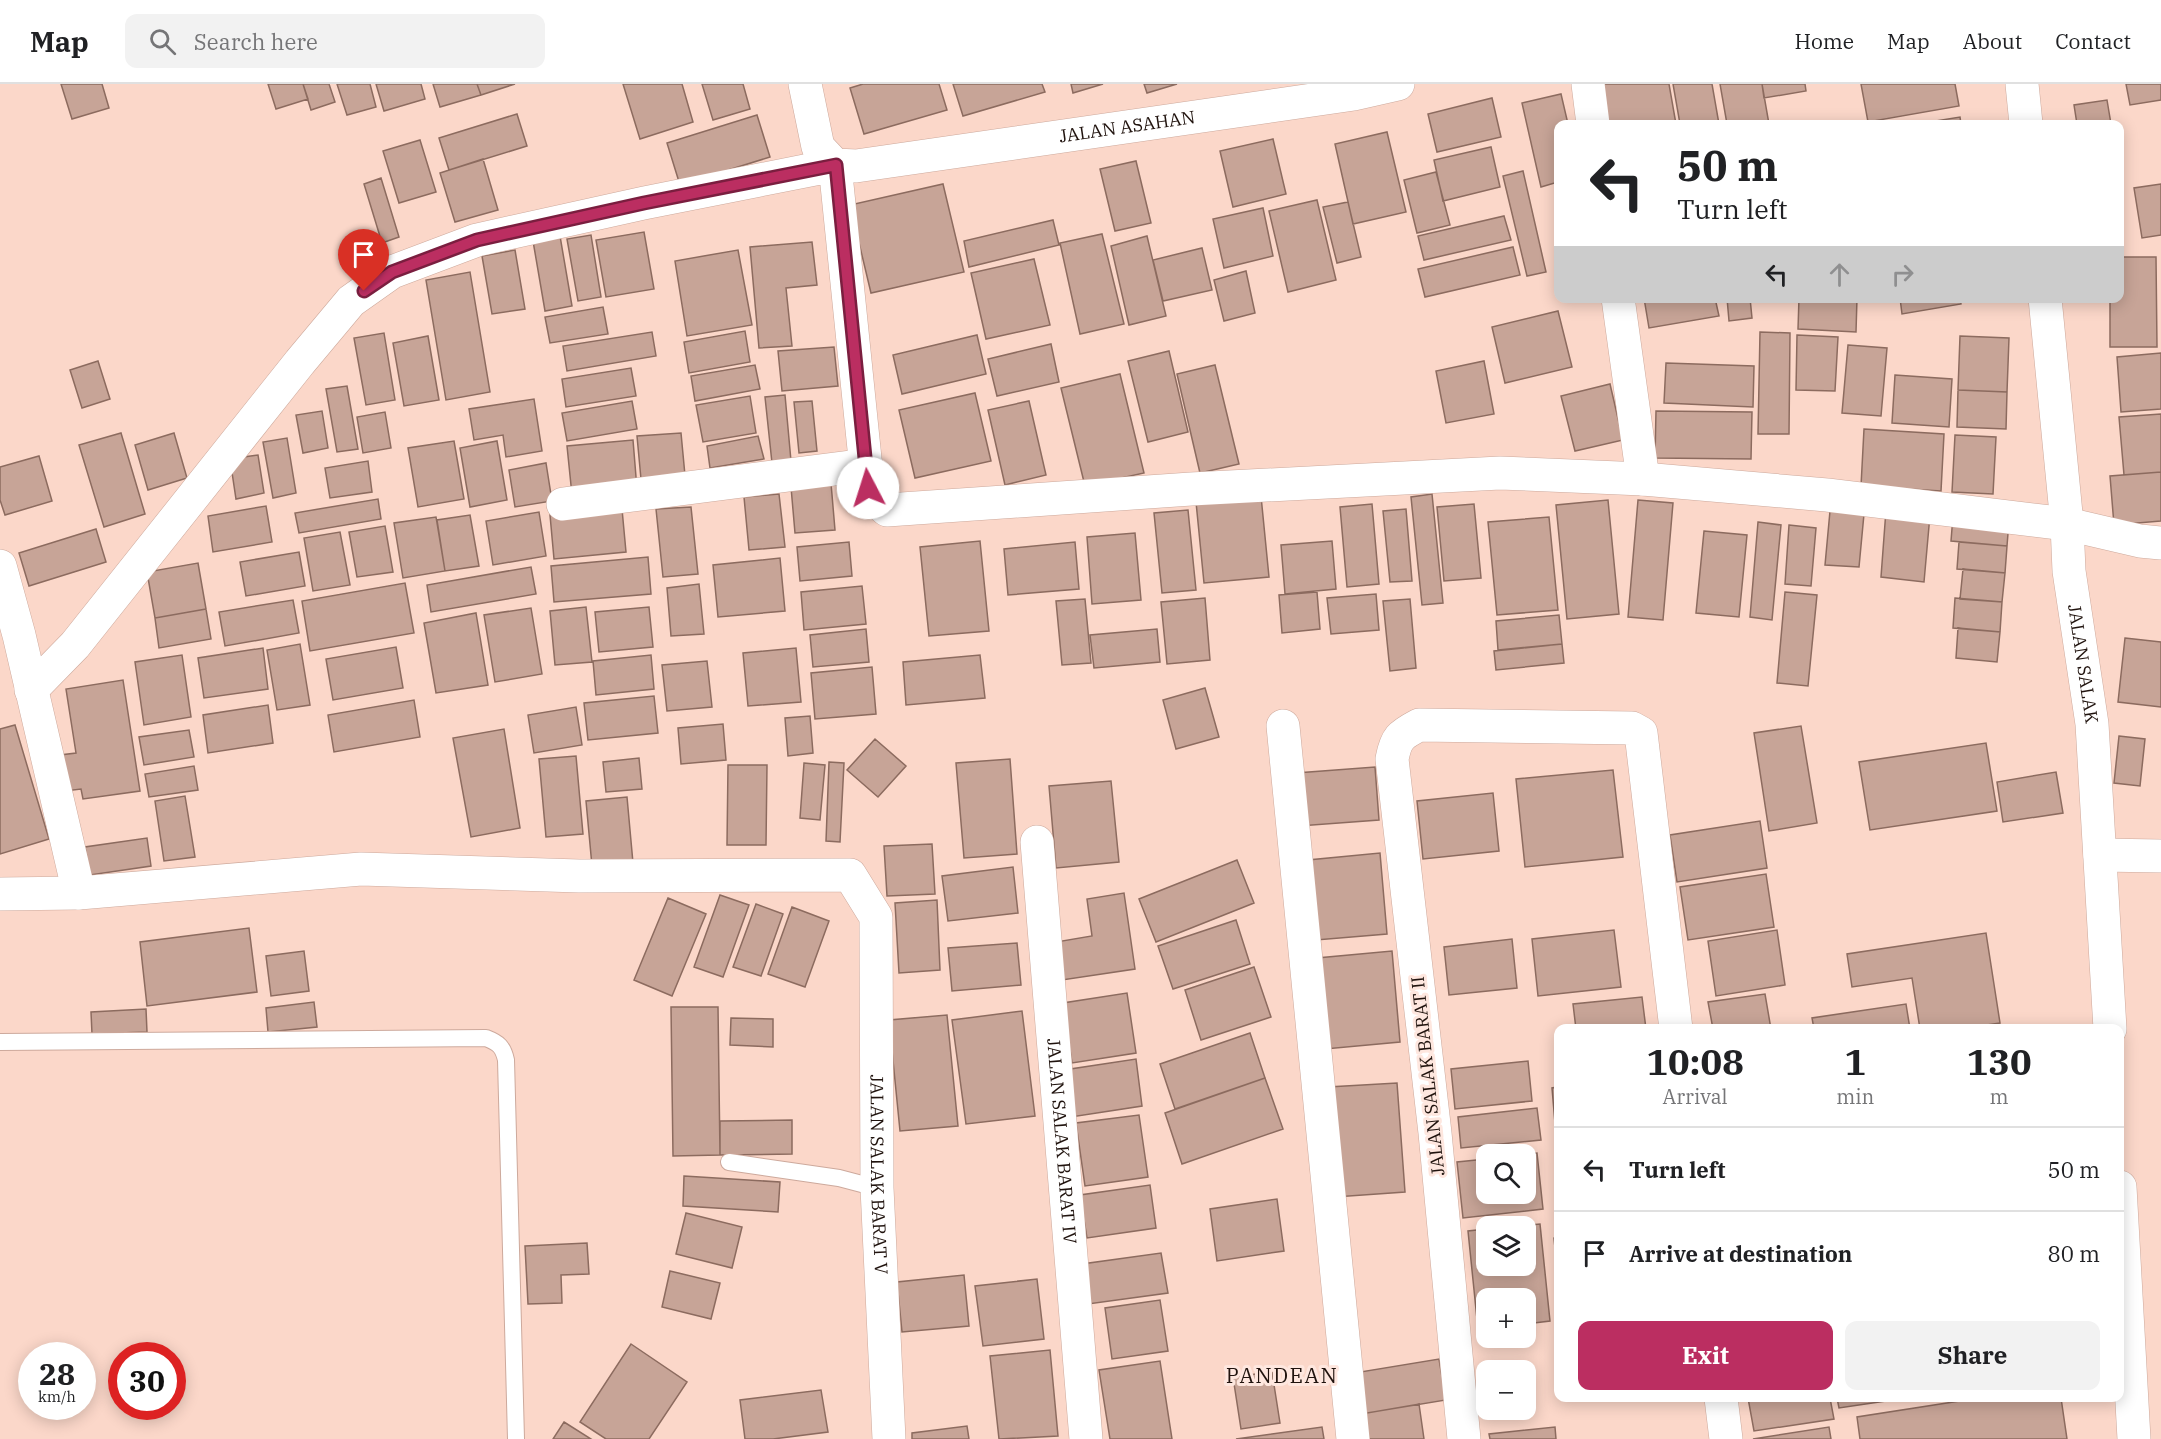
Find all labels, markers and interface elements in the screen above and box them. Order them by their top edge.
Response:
search box [125,14,545,68]
text: Map [30,23,89,60]
icon: search [146,25,179,58]
text: Search here [194,27,318,56]
text: Home [1794,27,1854,55]
text: Map [1887,27,1930,55]
text: About [1963,27,2022,55]
text: Contact [2055,27,2131,55]
street label: JALAN ASAHAN [1057,105,1197,148]
text: 50 m [1677,138,1778,193]
icon: left [1578,144,1656,222]
text: Turn left [1677,191,1788,226]
pin [338,229,389,291]
icon: arrive [347,238,380,271]
icon: left [1760,258,1793,291]
icon: ahead [1823,258,1856,291]
icon: right [1886,258,1919,291]
position arrow [836,456,900,520]
street label: JALAN SALAK [2063,603,2104,725]
street label: JALAN SALAK BARAT II [1406,975,1449,1177]
street label: JALAN SALAK BARAT IV [1042,1037,1082,1245]
text: 10:08 [1646,1038,1744,1085]
text: 1 [1844,1038,1866,1085]
text: 130 [1967,1038,2032,1085]
street label: JALAN SALAK BARAT V [866,1074,893,1275]
text: Arrival [1663,1083,1728,1110]
text: min [1836,1083,1874,1110]
text: m [1990,1083,2009,1110]
map controls [1476,1144,1536,1420]
button: search [1476,1144,1536,1204]
icon: left [1578,1153,1611,1186]
text: Turn left [1629,1155,1725,1184]
text: 50 m [2048,1155,2100,1184]
button: layers [1476,1216,1536,1276]
icon: arrive [1578,1237,1611,1270]
text: Arrive at destination [1629,1239,1852,1268]
text: 80 m [2048,1239,2100,1268]
button: + [1476,1288,1536,1348]
button: Exit [1578,1321,1833,1390]
button: Share [1845,1321,2100,1390]
speed limit sign: 30 [108,1342,186,1420]
text: 28 [39,1354,75,1393]
button: − [1476,1360,1536,1420]
district label: PANDEAN [1226,1361,1338,1389]
text: km/h [38,1387,76,1406]

